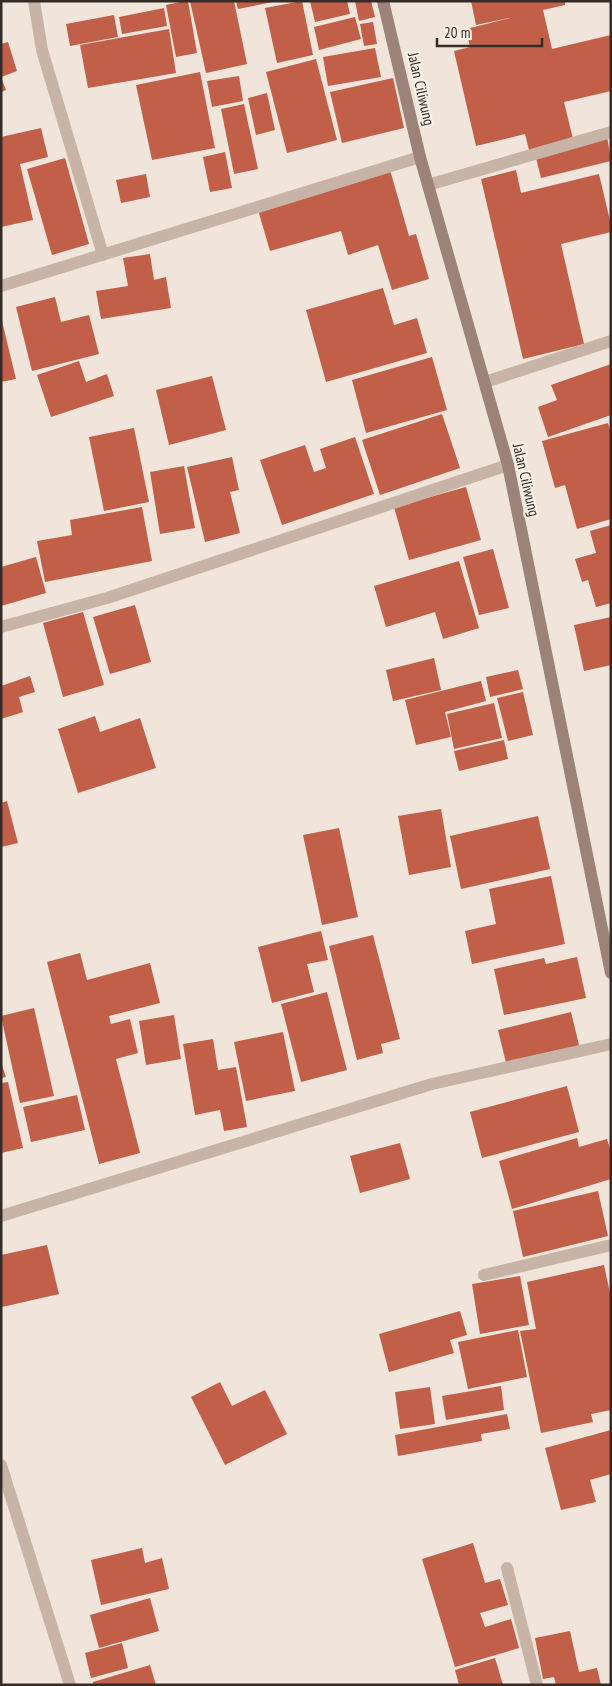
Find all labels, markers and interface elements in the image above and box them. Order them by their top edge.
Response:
scale bar [437,15,542,47]
text: 20 m [444,23,470,42]
street label: Jalan Ciliwung [404,50,439,127]
street label: Jalan Ciliwung [509,441,544,518]

